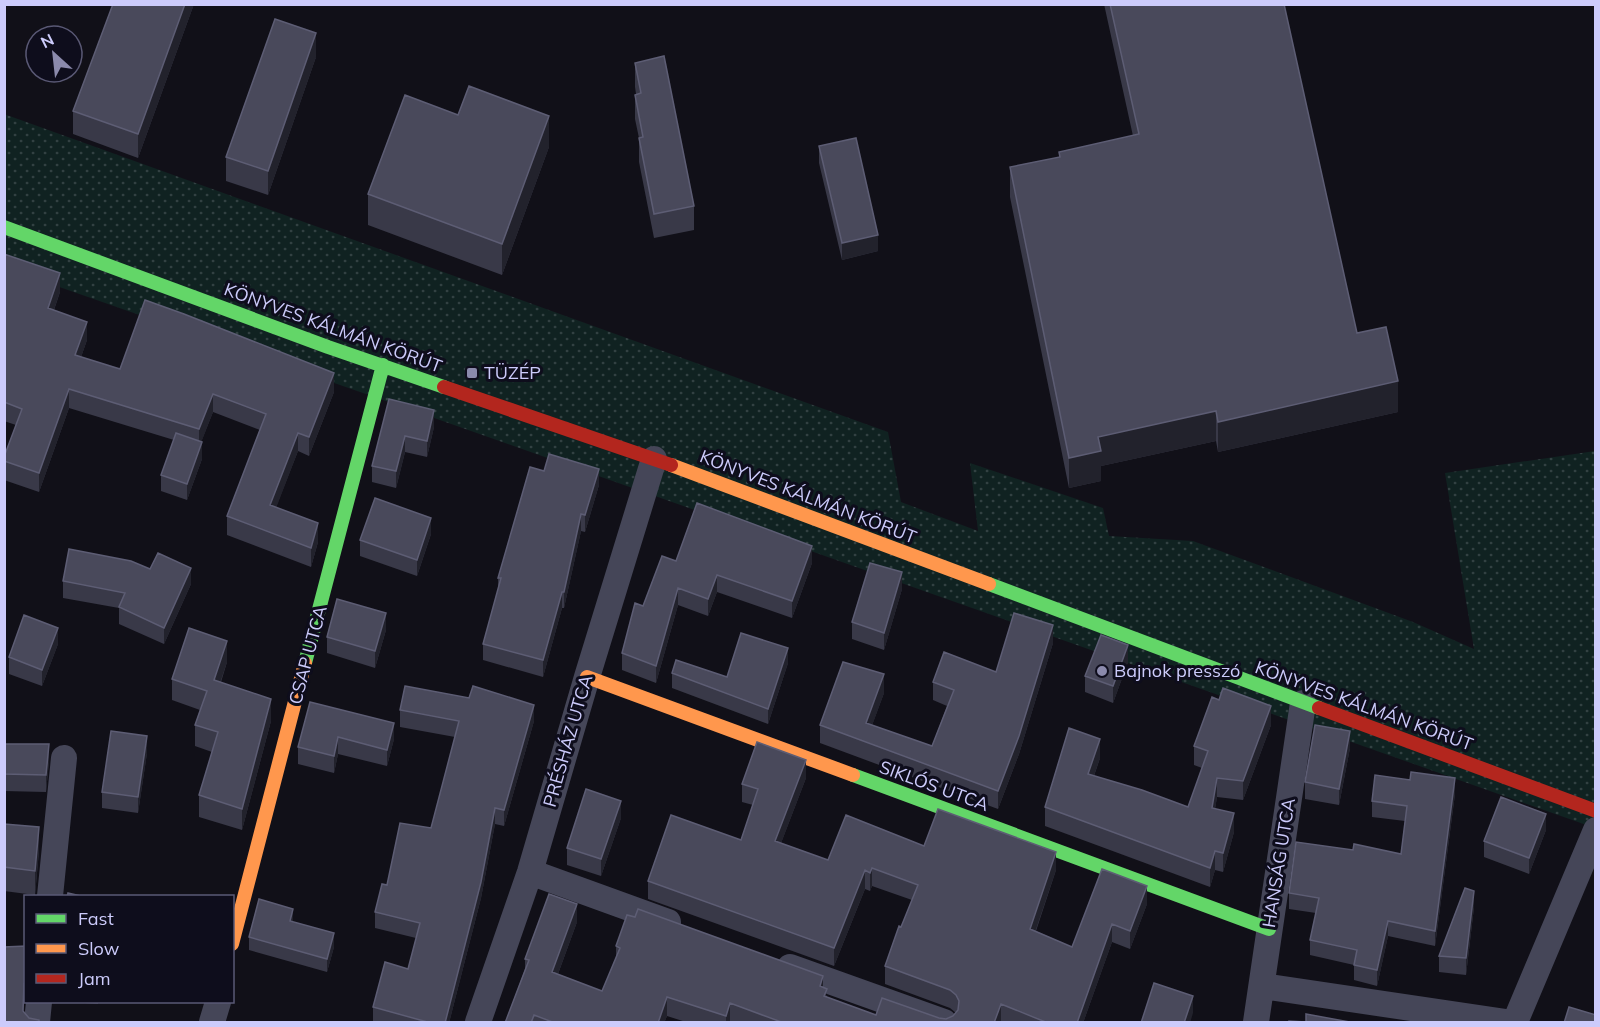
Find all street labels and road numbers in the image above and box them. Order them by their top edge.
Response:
street label: KÖNYVES KÁLMÁN KÖRÚT [221,277,445,378]
street label: KÖNYVES KÁLMÁN KÖRÚT [697,445,920,549]
street label: CSAP UTCA [283,603,332,707]
street label: KÖNYVES KÁLMÁN KÖRÚT [1252,655,1476,756]
street label: PRÉSHÁZ UTCA [538,672,597,810]
street label: SIKLÓS UTCA [876,755,992,816]
street label: HANSÁG UTCA [1257,796,1300,929]

